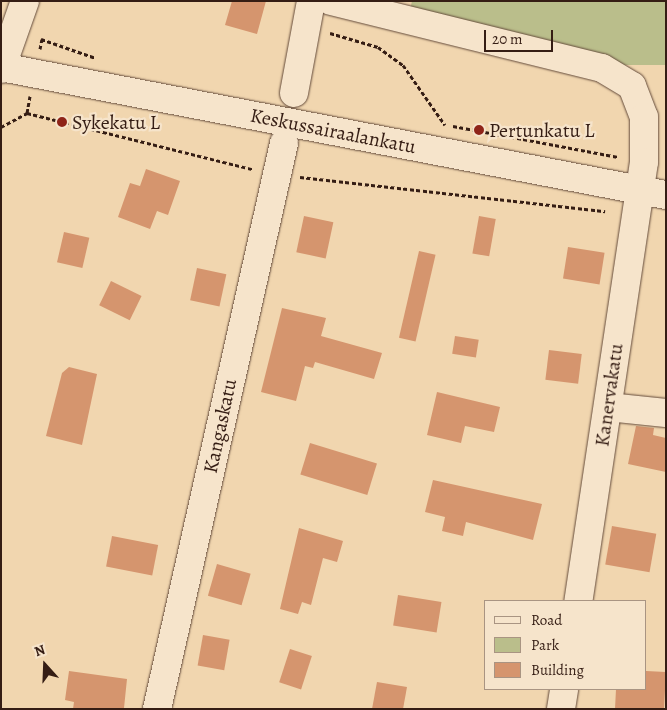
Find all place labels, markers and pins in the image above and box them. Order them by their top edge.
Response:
place label: Sykekatu L [72,110,160,134]
marker: Sykekatu L [56,116,68,128]
place label: Pertunkatu L [489,118,594,142]
marker: Pertunkatu L [473,124,485,136]

